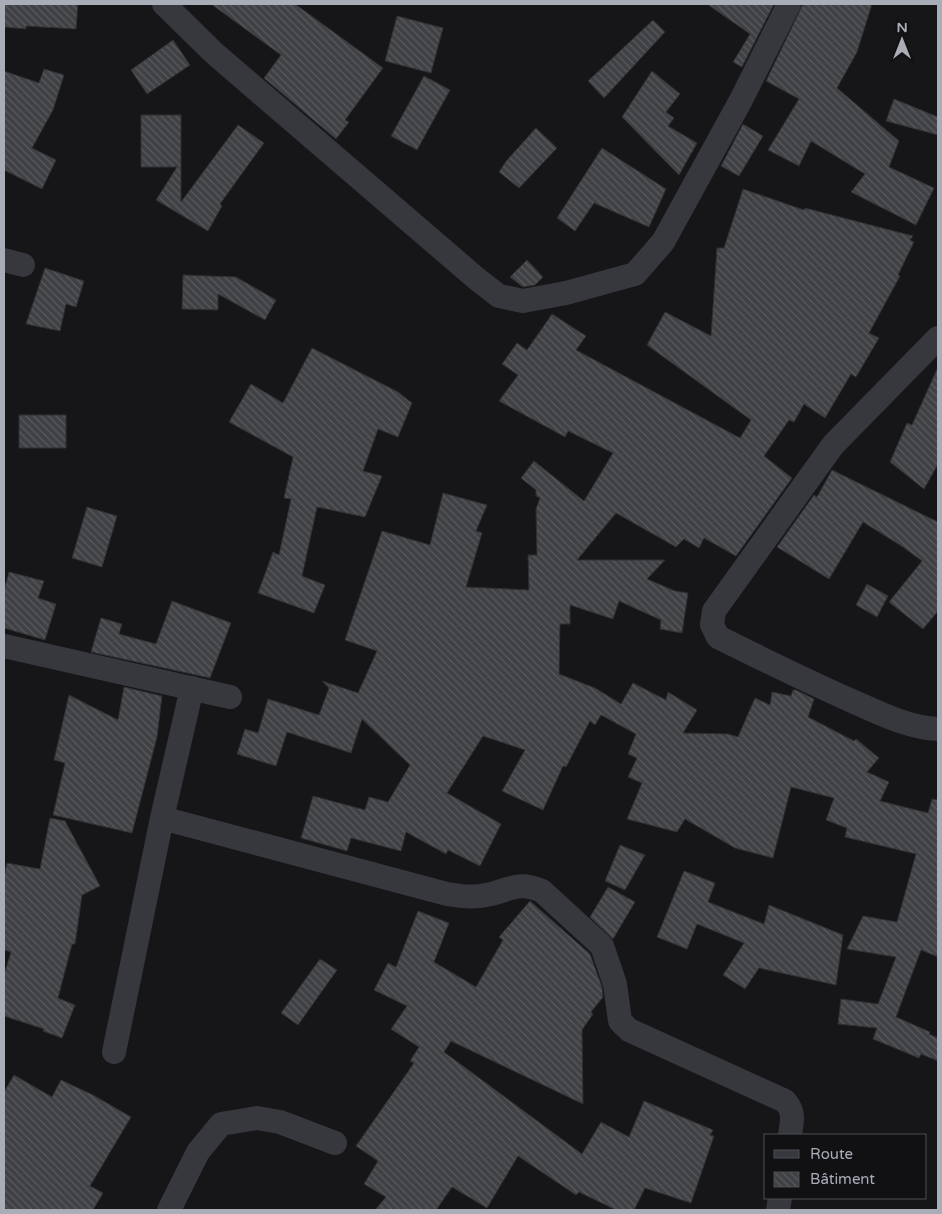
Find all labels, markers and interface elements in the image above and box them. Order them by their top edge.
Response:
north arrow [877,15,927,65]
text: N [896,19,908,36]
legend [764,1134,927,1199]
text: Route [810,1145,853,1163]
text: Bâtiment [810,1170,875,1188]

